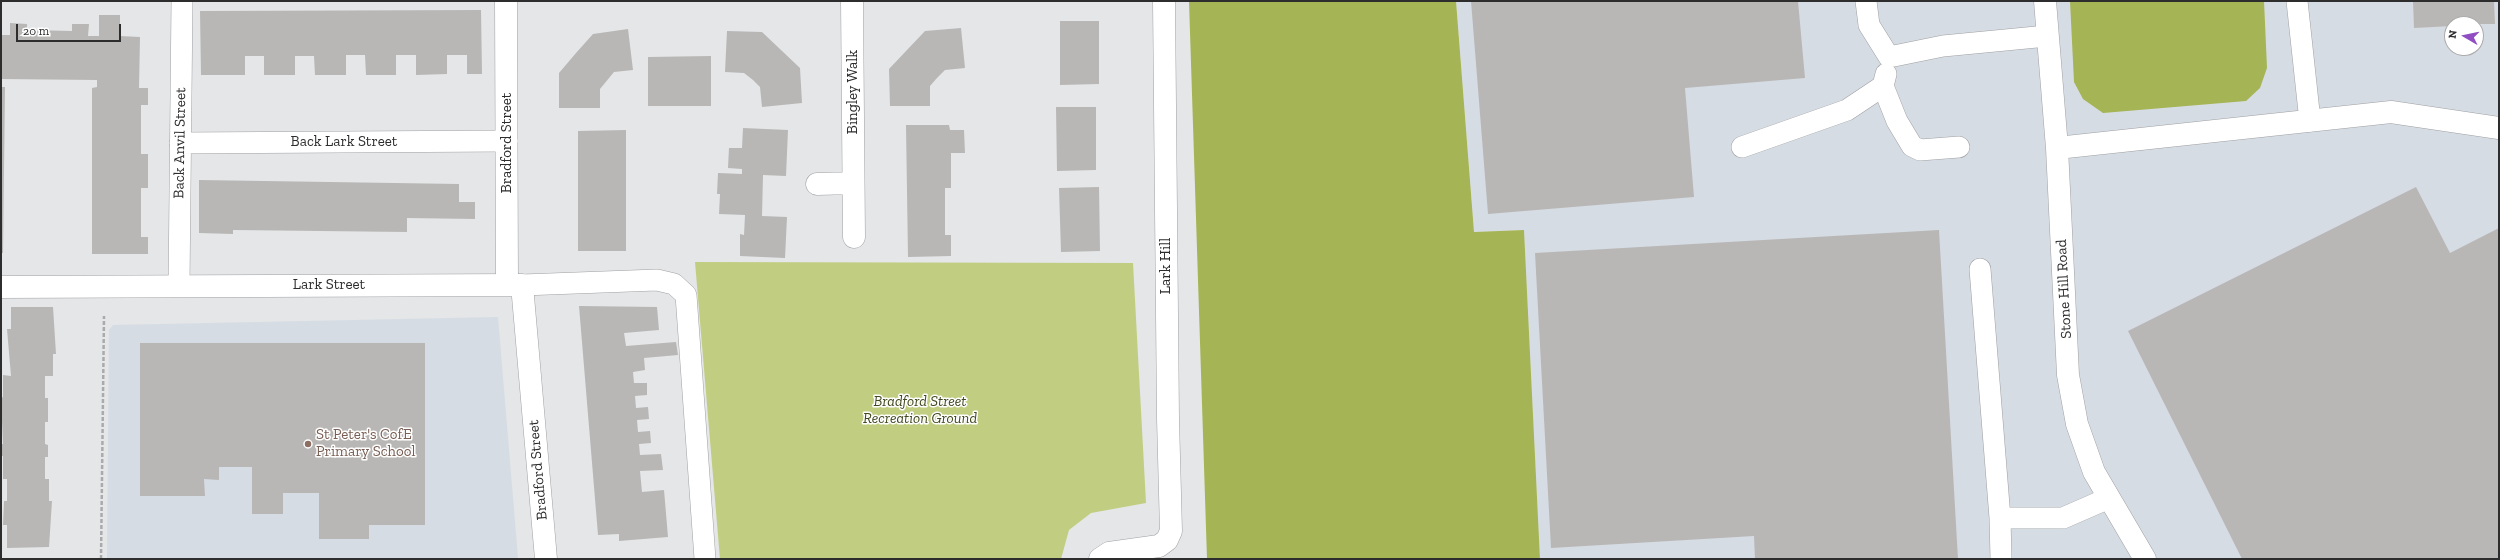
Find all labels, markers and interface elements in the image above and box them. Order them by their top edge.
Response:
scale bar [18,16,123,42]
north arrow [2444,16,2484,56]
text: 20 m [23,24,49,38]
text: N [2446,29,2460,39]
street label: Bingley Walk [844,50,862,134]
street label: Back Anvil Street [170,87,190,199]
street label: Bradford Street [498,93,516,193]
street label: Back Lark Street [291,133,397,151]
street label: Lark Hill [1157,238,1175,294]
street label: Stone Hill Road [2052,239,2076,339]
street label: Lark Street [293,276,365,294]
park label: Bradford Street Recreation Ground [863,393,977,428]
street label: Bradford Street [525,419,551,521]
place label: St Peter's CofE Primary School [316,426,415,461]
marker: St Peter's CofE Primary School [303,439,313,449]

